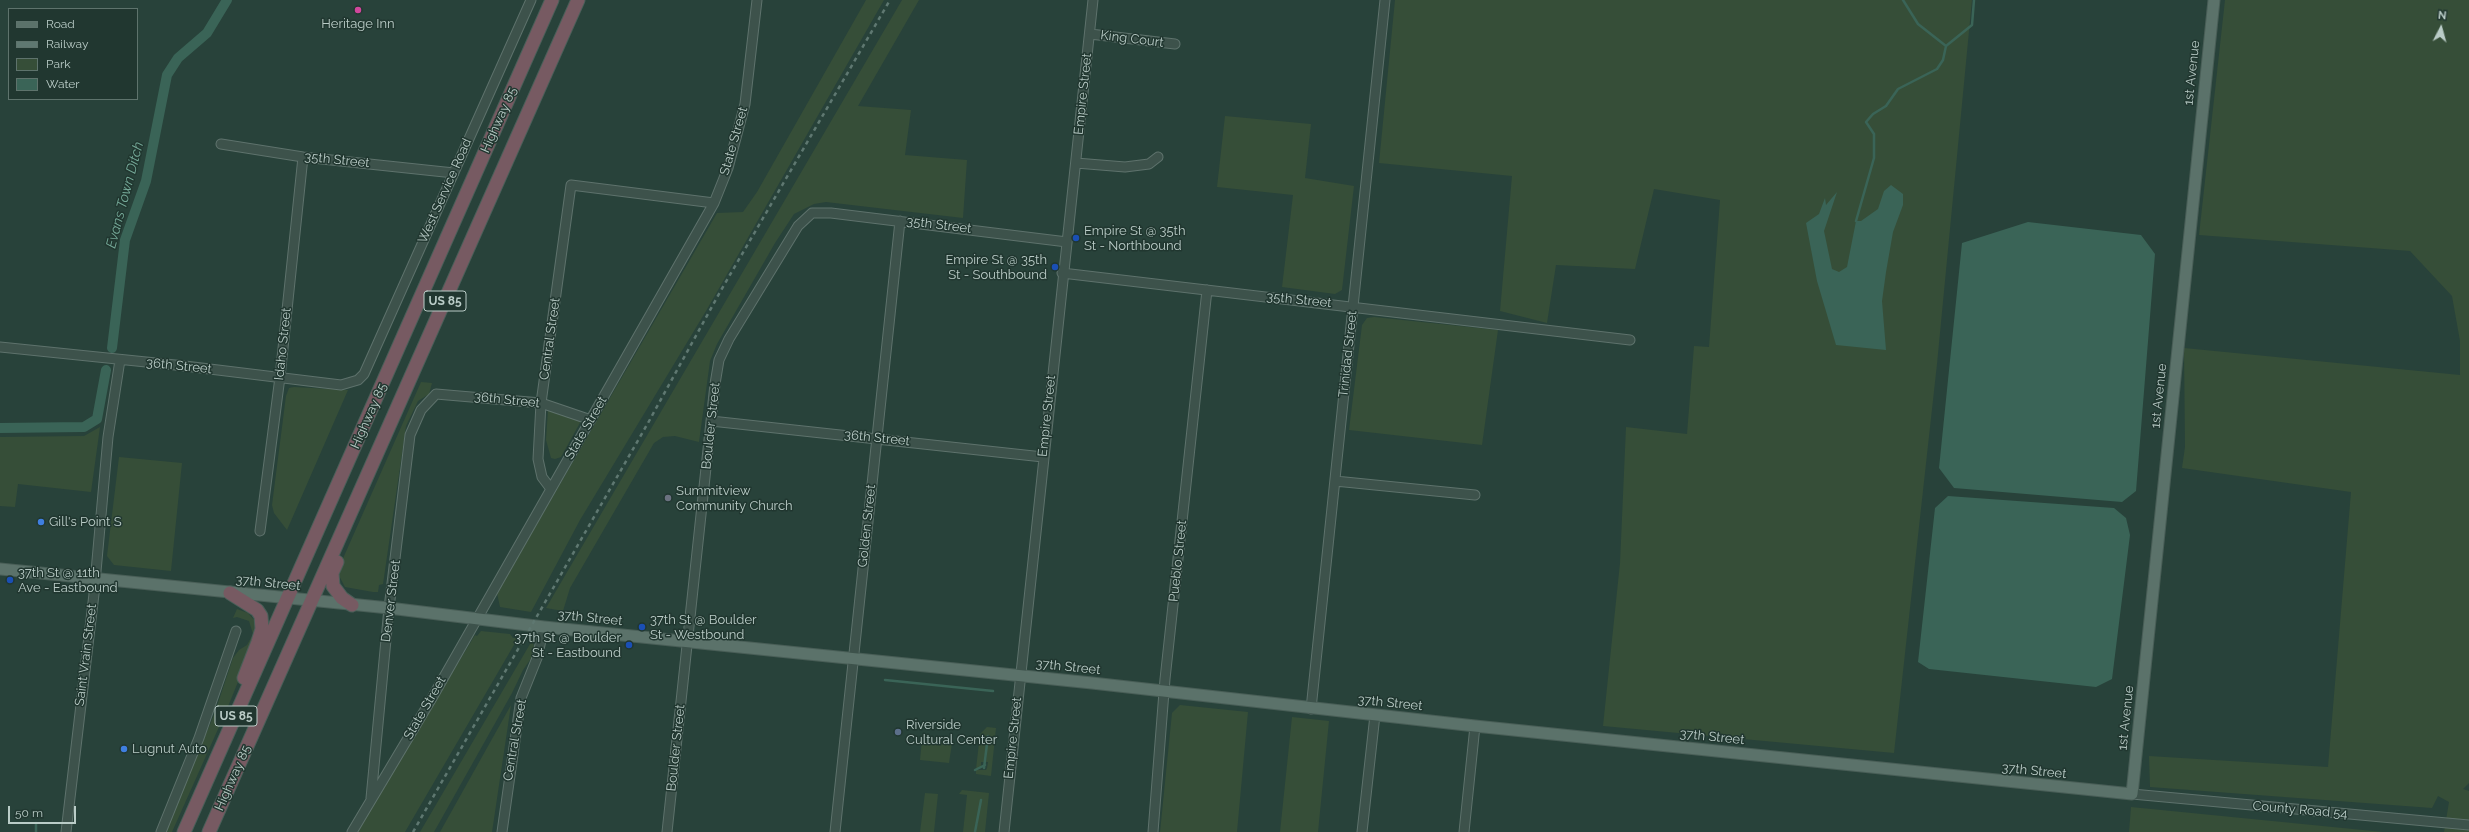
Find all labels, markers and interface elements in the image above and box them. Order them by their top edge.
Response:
marker: Heritage Inn [353,5,363,15]
legend [8,8,138,100]
north arrow [2421,8,2461,48]
text: N [2437,9,2447,22]
place label: Heritage Inn [321,16,395,32]
text: Road [46,17,75,31]
street label: King Court [1100,27,1164,51]
text: Railway [46,37,88,51]
street label: 1st Avenue [2181,40,2203,106]
street label: Empire Street [1071,52,1095,136]
text: Park [46,57,71,71]
text: Water [46,77,80,91]
street label: Highway 85 [478,85,520,155]
street label: State Street [717,105,751,177]
street label: West Service Road [415,136,475,246]
water label: Evans Town Ditch [103,140,147,250]
street label: 35th Street [304,149,370,171]
street label: 35th Street [906,213,972,237]
place label: Empire St @ 35th St - Northbound [1084,223,1186,254]
marker: Empire St @ 35th St - Northbound [1071,233,1081,243]
place label: Empire St @ 35th St - Southbound [945,252,1047,283]
marker: Empire St @ 35th St - Southbound [1050,262,1060,272]
street label: 35th Street [1266,289,1332,311]
road number: US 85 [424,291,466,311]
street label: Central Street [537,297,563,381]
street label: Idaho Street [271,307,295,381]
street label: Trinidad Street [1336,310,1360,398]
street label: 36th Street [145,355,213,377]
street label: 1st Avenue [2148,363,2170,429]
street label: Empire Street [1035,374,1059,458]
street label: Highway 85 [348,381,390,451]
street label: Boulder Street [699,382,723,470]
street label: 36th Street [473,389,541,411]
street label: State Street [562,394,610,462]
street label: 36th Street [843,427,911,449]
place label: Summitview Community Church [676,483,793,514]
street label: Golden Street [855,484,879,568]
marker: Summitview Community Church [663,493,673,503]
place label: Gill's Point S [49,514,122,530]
marker: Gill's Point S [36,517,46,527]
street label: Pueblo Street [1166,519,1190,603]
street label: Denver Street [378,559,404,643]
place label: 37th St @ 11th Ave - Eastbound [18,565,118,596]
street label: 37th Street [235,572,301,594]
marker: 37th St @ 11th Ave - Eastbound [5,575,15,585]
street label: Saint Vrain Street [72,603,100,707]
street label: 37th Street [557,607,623,629]
place label: 37th St @ Boulder St - Westbound [650,612,757,643]
marker: 37th St @ Boulder St - Westbound [637,622,647,632]
place label: 37th St @ Boulder St - Eastbound [514,630,621,661]
marker: 37th St @ Boulder St - Eastbound [624,640,634,650]
street label: 37th Street [1035,656,1101,678]
street label: State Street [401,674,449,742]
street label: 1st Avenue [2115,685,2137,751]
street label: 37th Street [1357,692,1423,714]
street label: Empire Street [1001,696,1025,780]
street label: Central Street [500,698,530,782]
street label: Boulder Street [664,704,688,792]
road number: US 85 [215,706,257,726]
place label: Riverside Cultural Center [906,717,997,748]
street label: 37th Street [1679,726,1745,748]
marker: Riverside Cultural Center [893,727,903,737]
place label: Lugnut Auto [132,741,207,757]
street label: Highway 85 [212,743,254,813]
marker: Lugnut Auto [119,744,129,754]
street label: 37th Street [2001,760,2067,782]
scale bar [10,798,78,824]
street label: County Road 54 [2252,798,2348,822]
text: 50 m [15,806,43,820]

